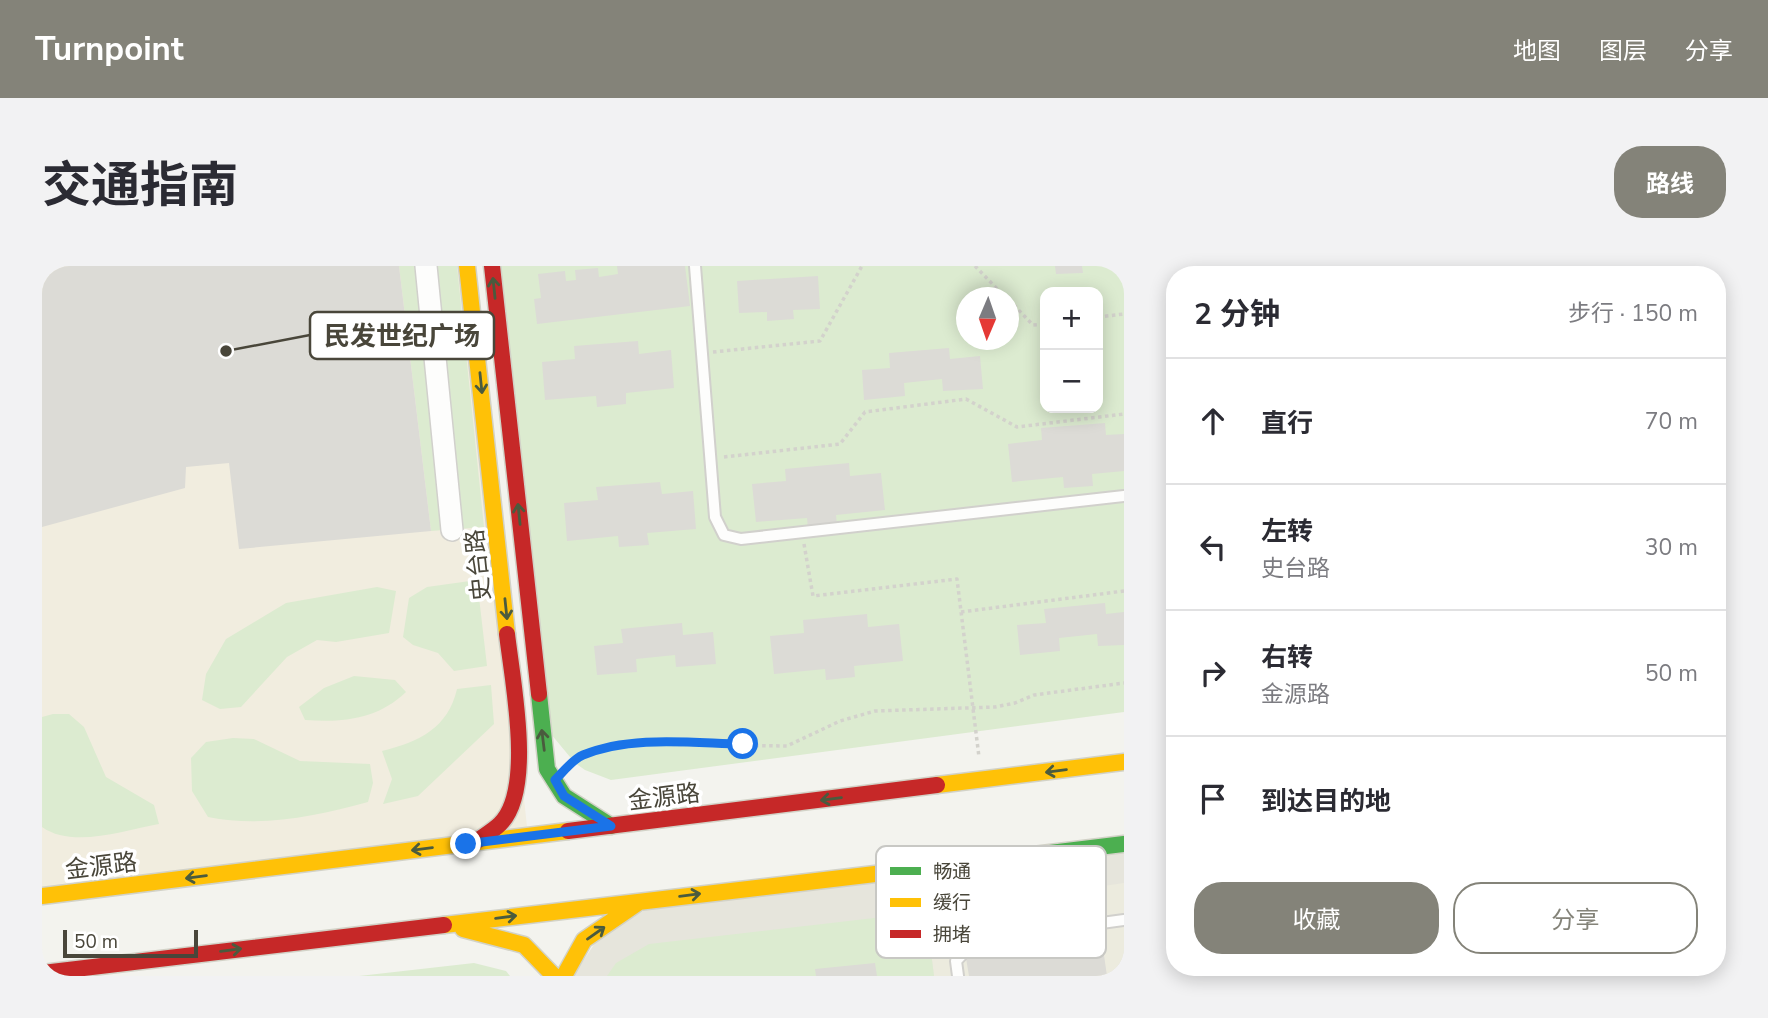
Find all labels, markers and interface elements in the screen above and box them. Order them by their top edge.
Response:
text: Turnpoint [35,27,184,72]
text: 地图 [1513,35,1561,67]
text: 图层 [1599,35,1647,67]
text: 分享 [1685,35,1733,67]
button: 路线 [1614,146,1726,218]
text: 交通指南 [42,152,238,219]
one-way arrow [488,277,501,299]
north arrow [956,287,1019,350]
map controls [1040,287,1103,413]
button: + [1040,287,1103,350]
text: 2 分钟 [1194,294,1280,335]
text: 步行 · 150 m [1568,298,1698,329]
callout: 民发世纪广场 [310,312,494,359]
text: 民发世纪广场 [324,319,480,354]
button: − [1040,350,1103,413]
one-way arrow [474,371,487,393]
icon: ahead [1194,402,1232,440]
text: 直行 [1261,406,1313,441]
text: 70 m [1645,406,1698,437]
one-way arrow [512,503,525,526]
text: 左转 [1261,514,1313,549]
street label: 史台路 [458,528,498,602]
icon: left [1194,528,1232,566]
text: 30 m [1645,532,1698,563]
text: 史台路 [1261,553,1330,584]
one-way arrow [500,597,513,619]
text: 右转 [1261,640,1313,675]
icon: right [1194,654,1232,692]
text: 50 m [1645,658,1698,689]
text: 金源路 [1261,679,1330,710]
route start [727,728,758,759]
one-way arrow [537,729,550,752]
one-way arrow [1045,764,1068,777]
street label: 金源路 [626,777,702,817]
icon: arrive [1194,780,1232,818]
text: 到达目的地 [1261,784,1391,819]
one-way arrow [820,792,842,805]
route end [450,828,481,859]
one-way arrow [411,843,434,856]
street label: 金源路 [63,846,139,886]
legend [876,846,1106,958]
text: 畅通 [933,859,971,885]
one-way arrow [185,871,208,884]
button: 收藏 [1194,882,1439,954]
button: 分享 [1453,882,1698,954]
one-way arrow [678,889,701,902]
text: 缓行 [933,890,971,916]
one-way arrow [494,910,517,923]
text: 拥堵 [933,922,971,948]
one-way arrow [586,926,605,940]
scale bar [63,927,198,959]
text: 50 m [74,929,118,955]
one-way arrow [220,943,242,956]

